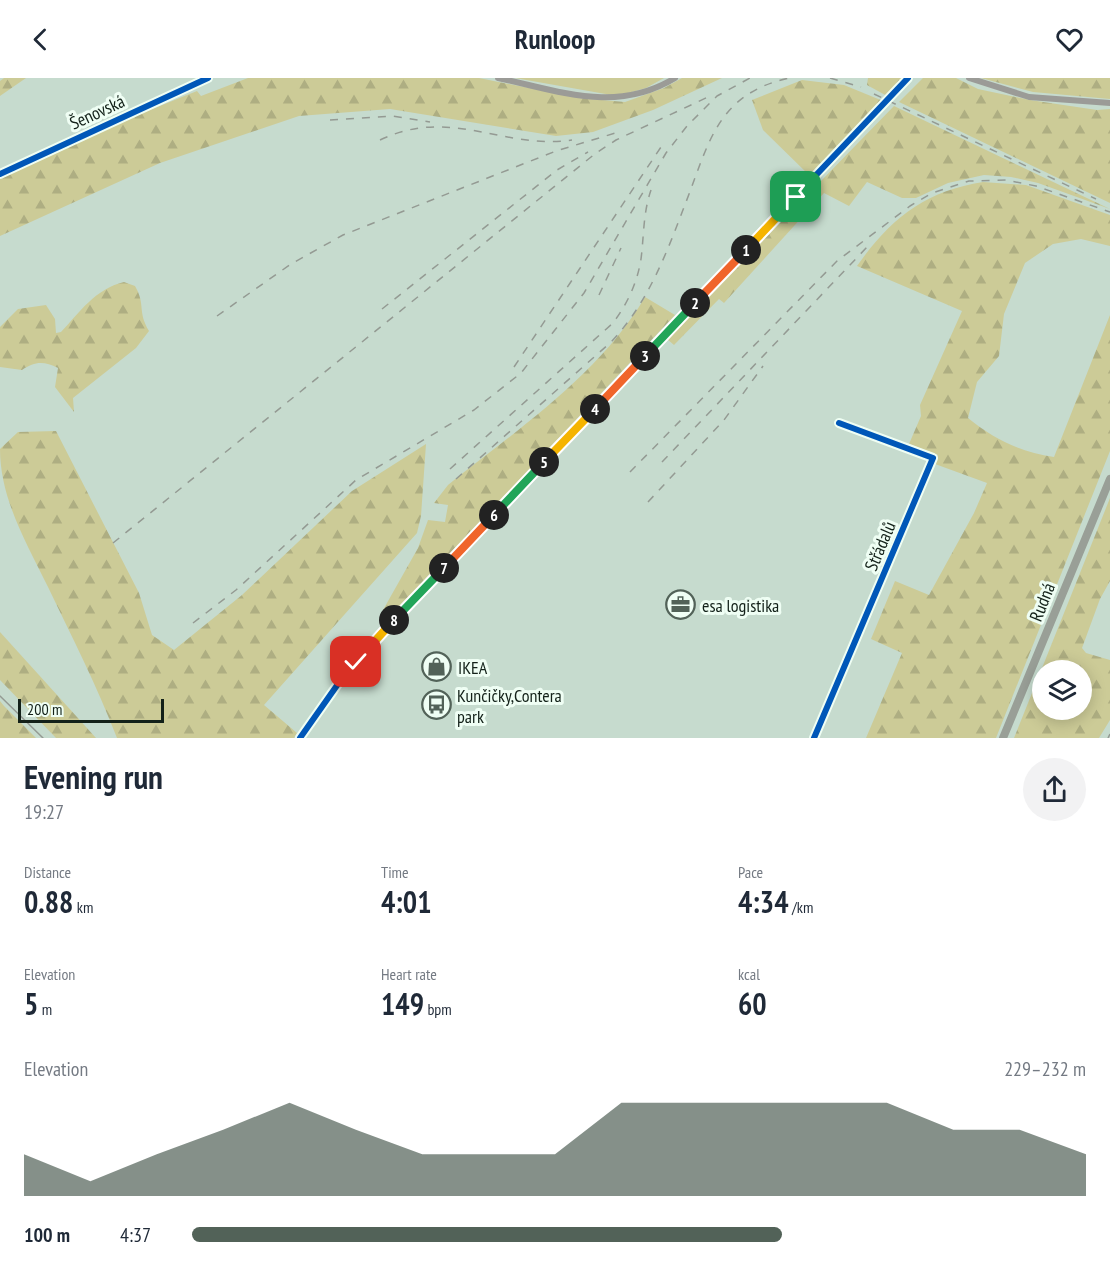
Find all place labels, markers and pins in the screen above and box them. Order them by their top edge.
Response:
pin [770,171,821,222]
pin: 1 [731,235,761,265]
pin: 2 [680,288,710,318]
pin: 3 [630,341,660,371]
pin: 4 [580,394,610,424]
pin: 5 [529,447,559,477]
pin: 6 [479,500,509,530]
pin: 7 [429,553,459,583]
office icon: esa logistika [665,589,697,621]
place label: esa logistika [702,594,779,617]
pin: 8 [379,605,409,635]
pin [330,636,381,687]
shop icon: IKEA [421,651,453,683]
place label: IKEA [458,656,488,679]
place label: Kunčičky,Contera park [457,684,562,728]
bus stop icon: Kunčičky,Contera park [420,689,452,721]

